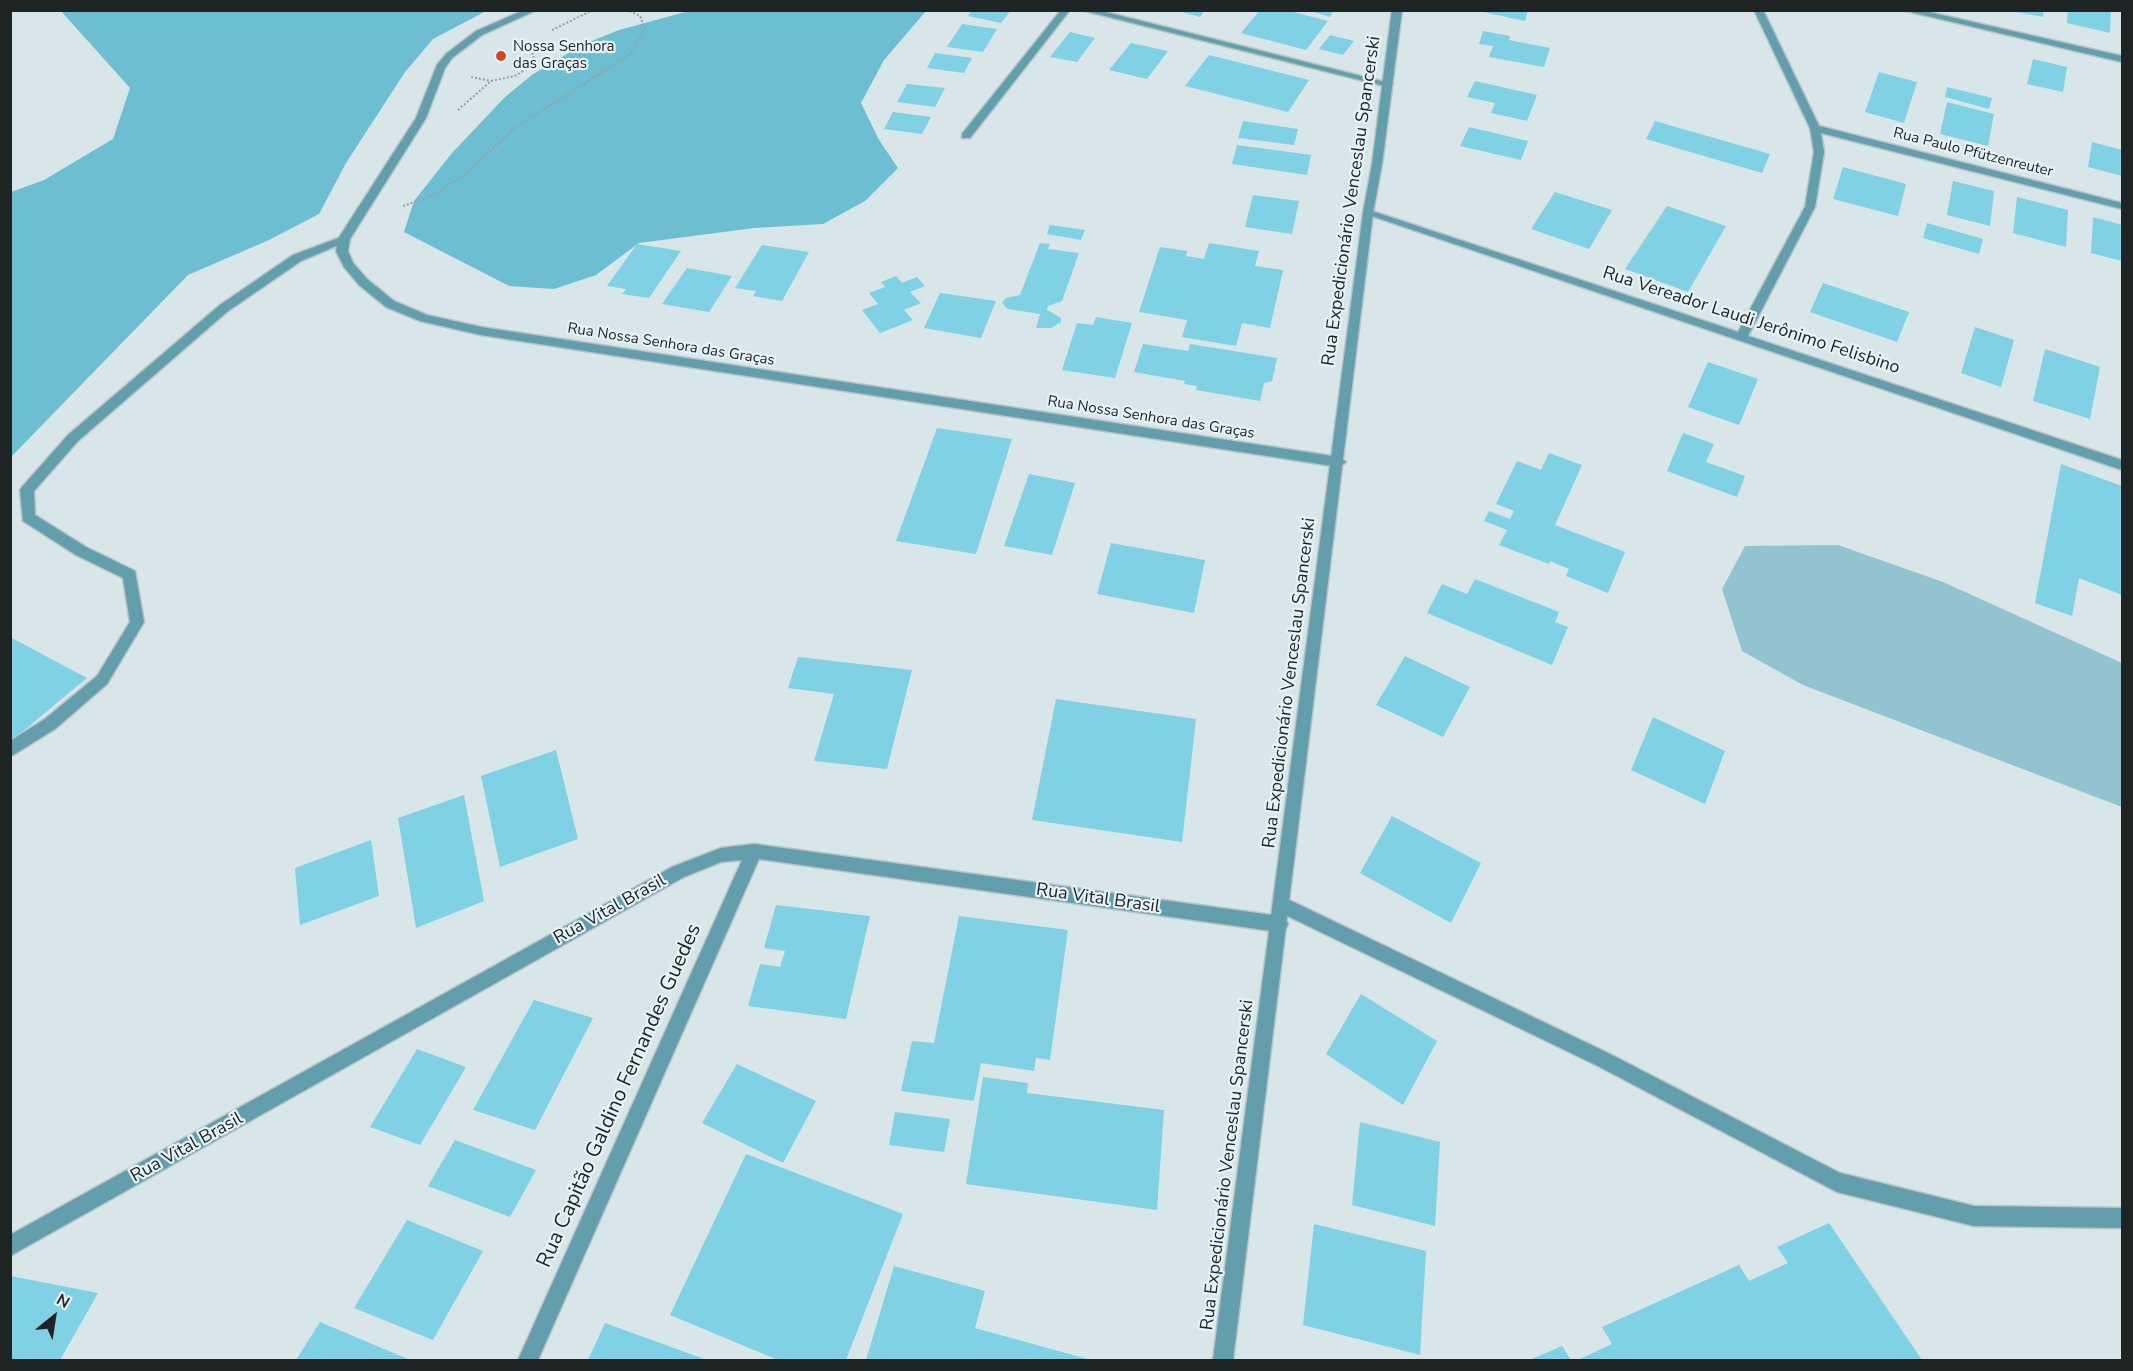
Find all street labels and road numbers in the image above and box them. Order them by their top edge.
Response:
street label: Rua Expedicionário Venceslau Spancerski [1318,35,1386,367]
street label: Rua Paulo Pfützenreuter [1891,124,2055,182]
street label: Rua Vereador Laudi Jerônimo Felisbino [1600,263,1902,379]
street label: Rua Nossa Senhora das Graças [566,320,776,370]
street label: Rua Nossa Senhora das Graças [1046,393,1256,443]
street label: Rua Expedicionário Venceslau Spancerski [1259,516,1321,850]
street label: Rua Vital Brasil [550,870,670,950]
street label: Rua Vital Brasil [1035,880,1161,918]
street label: Rua Capitão Galdino Fernandes Guedes [532,920,708,1272]
street label: Rua Expedicionário Venceslau Spancerski [1197,998,1259,1332]
street label: Rua Vital Brasil [127,1108,247,1188]

